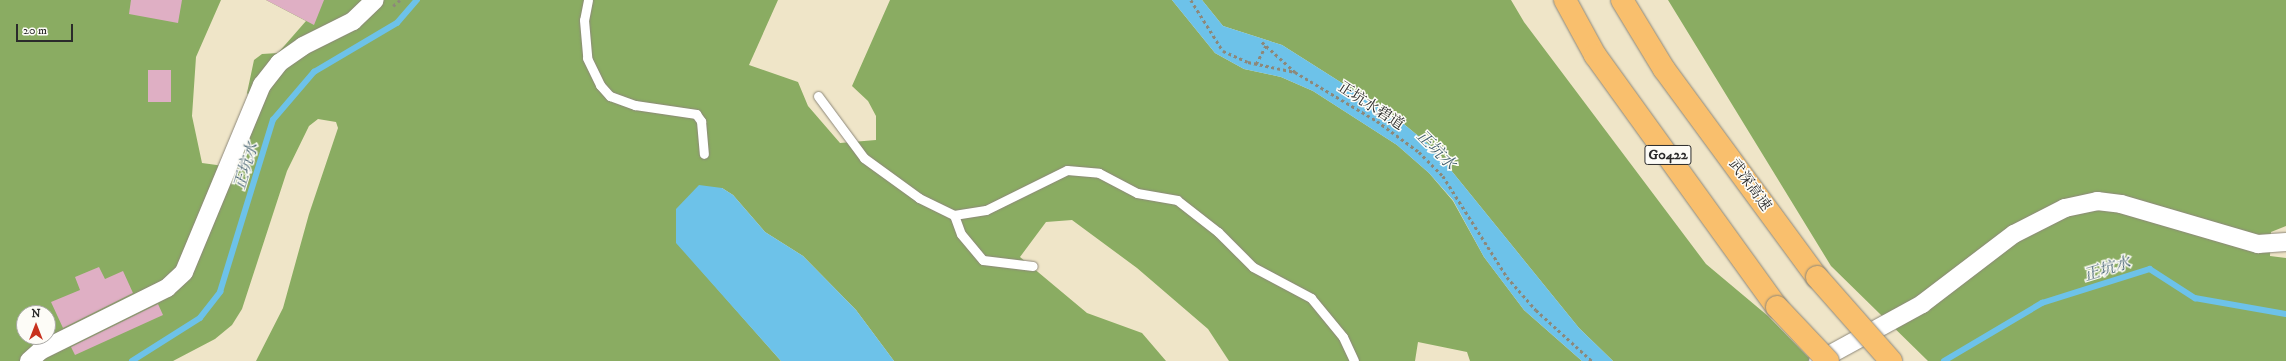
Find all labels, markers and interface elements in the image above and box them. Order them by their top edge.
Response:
scale bar [18,16,75,42]
text: 20 m [23,23,47,38]
street label: 正坑水碧道 [1335,78,1407,134]
water label: 正坑水 [1412,126,1460,174]
water label: 正坑水 [230,140,262,192]
road number: G0422 [1644,143,1692,167]
street label: 武深高速 [1725,155,1775,215]
water label: 正坑水 [2081,253,2133,285]
north arrow [16,305,56,345]
text: N [31,307,41,321]

